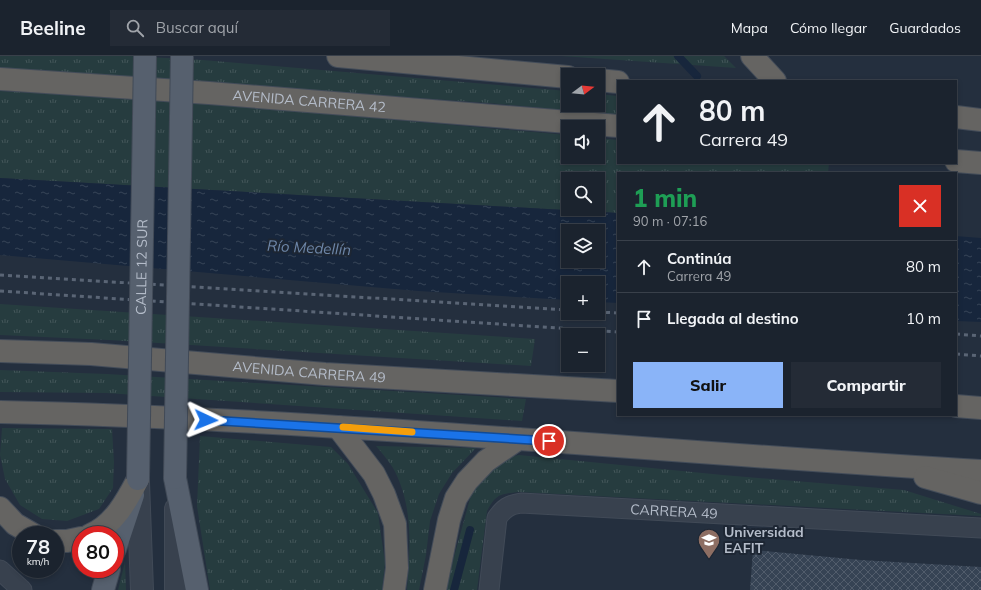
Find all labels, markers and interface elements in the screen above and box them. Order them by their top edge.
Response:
search box [110,10,390,46]
text: Beeline [20,16,86,40]
icon: search [124,17,146,39]
text: Buscar aquí [156,18,238,37]
text: Mapa [731,19,768,37]
text: Cómo llegar [790,19,867,37]
text: Guardados [889,19,961,37]
north arrow [561,68,605,112]
map controls [561,68,605,372]
street label: AVENIDA CARRERA 42 [232,86,386,116]
text: 80 m [699,93,765,128]
icon: ahead [633,96,685,148]
button: sound [561,120,605,164]
text: Carrera 49 [699,128,788,151]
button: search [561,172,605,216]
text: 1 min [633,183,697,213]
button: close [899,185,941,227]
text: 90 m · 07:16 [633,213,707,229]
street label: CALLE 12 SUR [132,219,151,315]
button: layers [561,224,605,268]
water label: Río Medellín [267,236,352,259]
text: Continúa [667,249,732,268]
icon: ahead [633,256,655,278]
text: 80 m [906,257,941,276]
text: Carrera 49 [667,268,731,284]
button: + [561,276,605,320]
icon: arrive [633,308,655,330]
text: Llegada al destino [667,309,799,328]
text: 10 m [906,309,941,328]
button: − [561,328,605,372]
street label: AVENIDA CARRERA 49 [232,357,386,387]
button: Salir [633,362,783,408]
button: Compartir [791,362,941,408]
position arrow [185,399,227,441]
pin [532,424,566,458]
icon: arrive [538,430,560,452]
street label: CARRERA 49 [630,500,718,523]
place label: Universidad EAFIT [724,523,804,557]
speed limit sign: 80 [72,526,124,578]
school or university icon: Universidad EAFIT [696,527,722,560]
text: 78 [26,534,50,559]
text: km/h [27,555,49,568]

